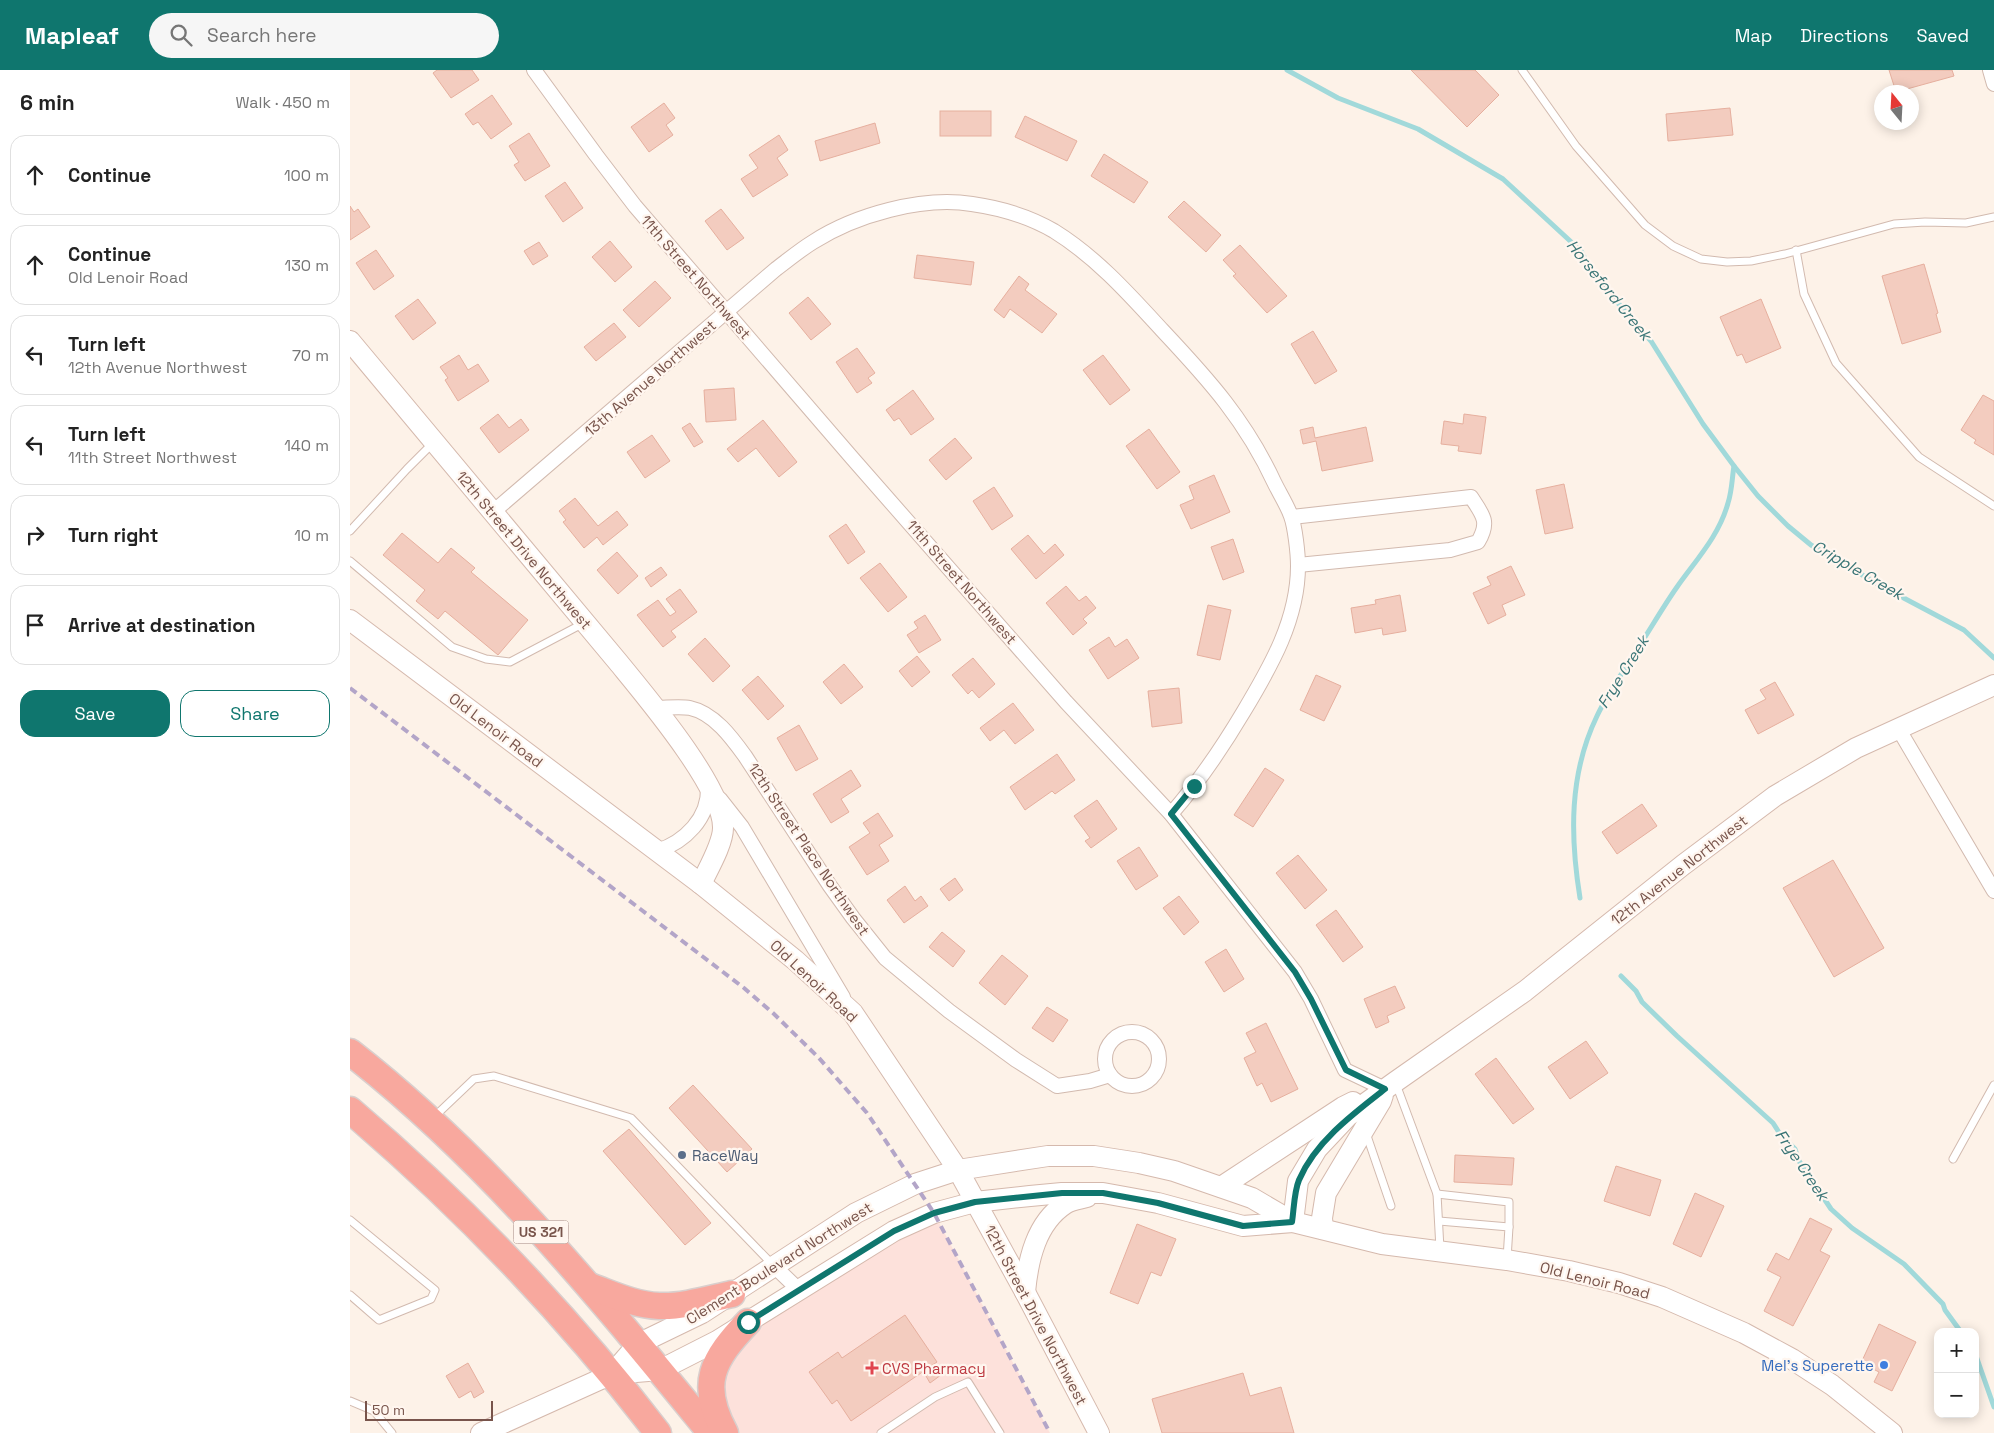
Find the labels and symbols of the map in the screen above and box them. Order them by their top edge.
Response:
north arrow [1874,85,1919,130]
street label: 11th Street Northwest [637,211,755,343]
water label: Horseford Creek [1562,235,1658,347]
street label: 13th Avenue Northwest [580,316,720,440]
street label: 12th Street Drive Northwest [452,467,596,633]
street label: 11th Street Northwest [903,516,1021,648]
water label: Cripple Creek [1809,535,1909,606]
water label: Frye Creek [1592,630,1655,712]
street label: Old Lenoir Road [445,688,547,772]
street label: 12th Street Place Northwest [744,759,874,939]
route end [1183,775,1206,798]
street label: 12th Avenue Northwest [1607,811,1751,929]
street label: Old Lenoir Road [766,936,862,1026]
water label: Frye Creek [1770,1125,1835,1207]
place label: RaceWay [692,1146,758,1165]
marker: RaceWay [676,1149,688,1161]
street label: Clement Boulevard Northwest [682,1198,876,1328]
road number: US 321 [514,1220,568,1244]
street label: 12th Street Drive Northwest [980,1222,1092,1408]
street label: Old Lenoir Road [1538,1257,1652,1303]
route start [737,1311,760,1334]
place label: Mel's Superette [1761,1356,1874,1375]
place label: CVS Pharmacy [882,1359,986,1378]
marker: Mel's Superette [1878,1359,1890,1371]
marker: CVS Pharmacy [866,1362,878,1374]
scale bar [365,1398,492,1421]

